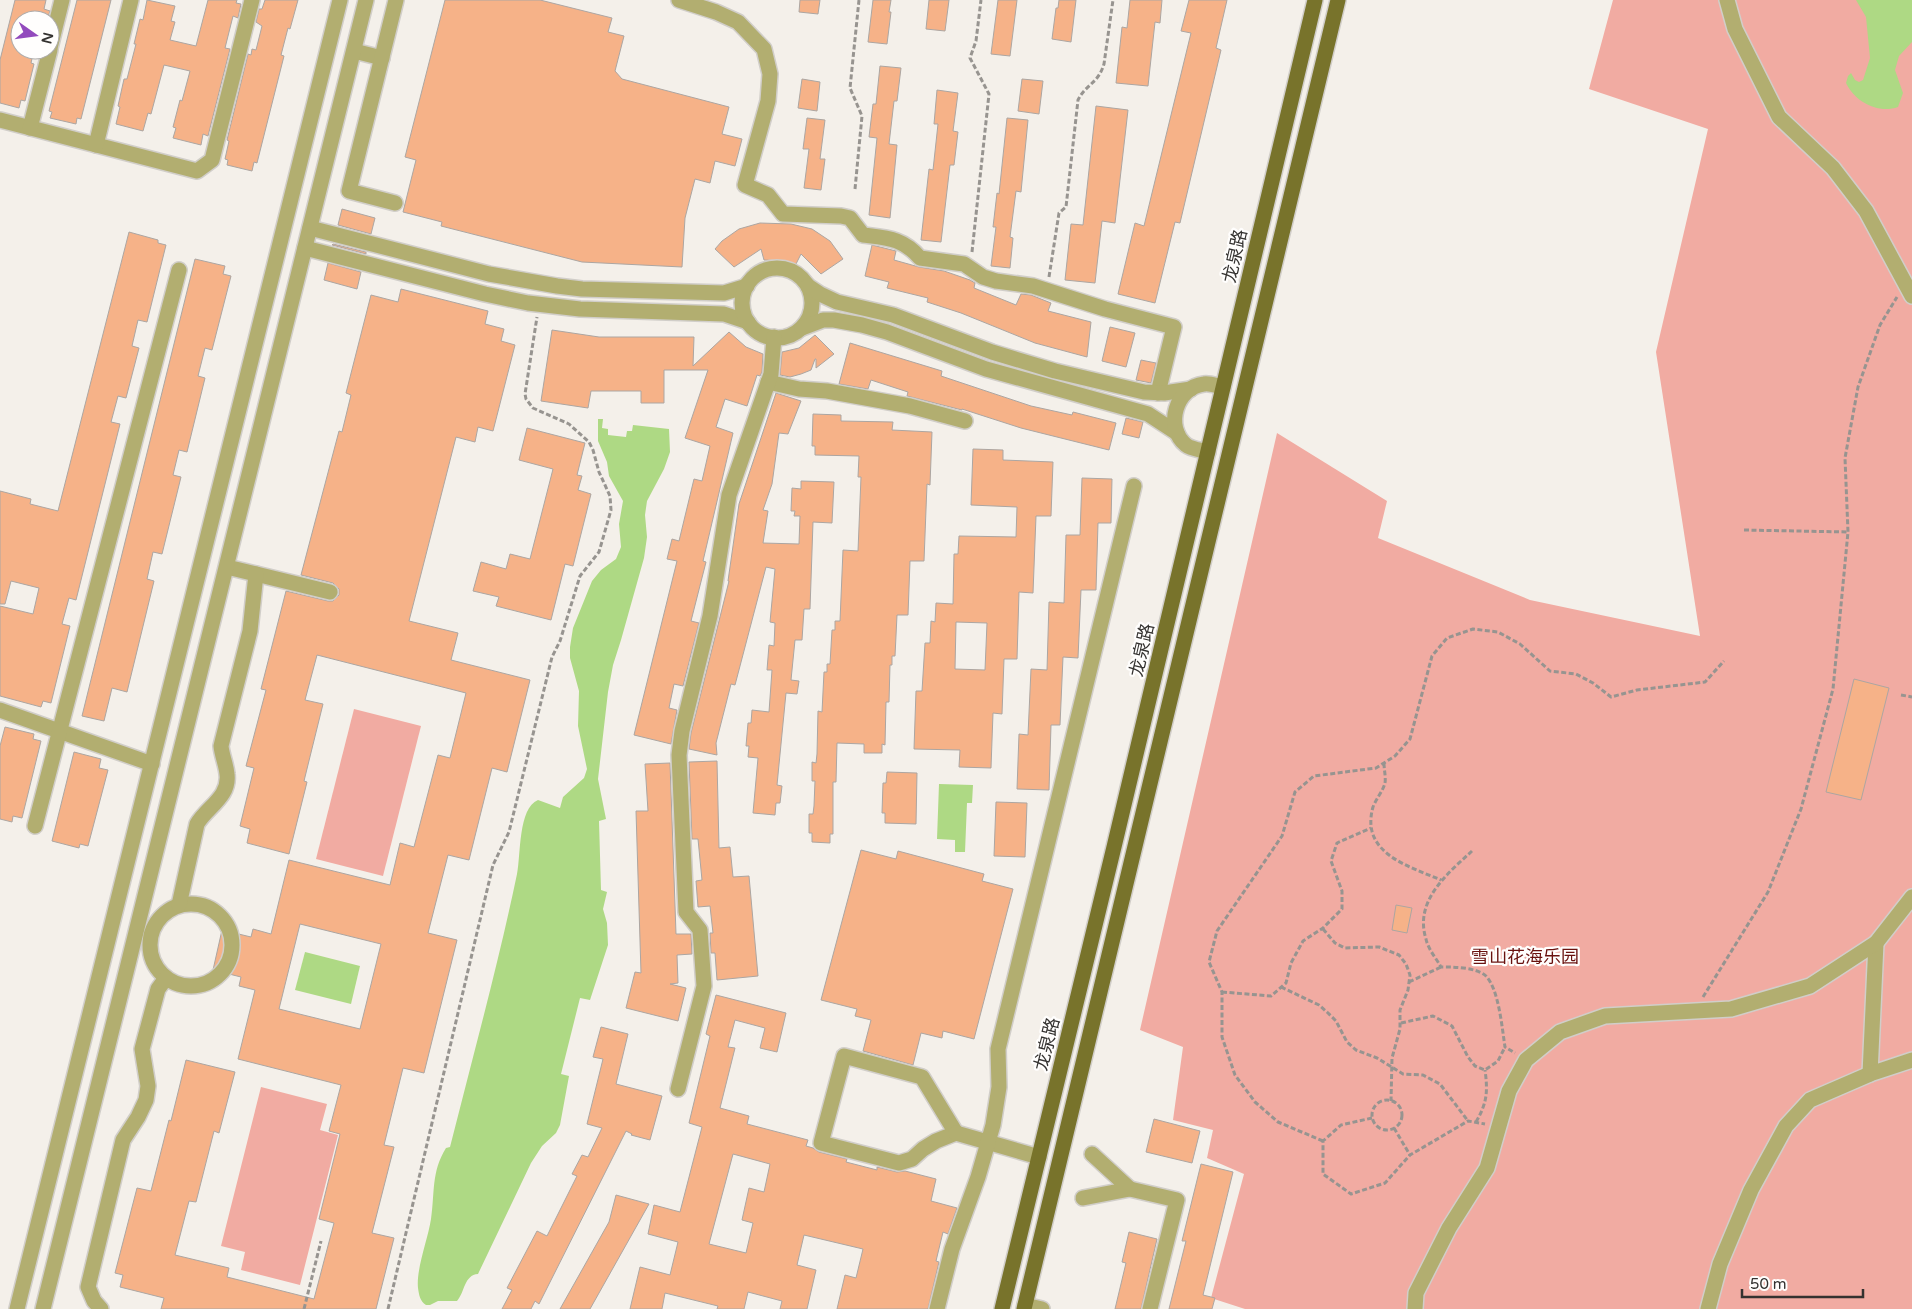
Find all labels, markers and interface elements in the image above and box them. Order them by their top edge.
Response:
north arrow [10,10,60,60]
text: N [38,31,57,46]
street label: 龙泉路 [1218,227,1252,285]
street label: 龙泉路 [1125,621,1159,679]
park label: 雪山花海乐园 [1471,946,1579,968]
street label: 龙泉路 [1030,1015,1064,1073]
scale bar [1742,1266,1863,1298]
text: 50 m [1750,1275,1787,1293]

